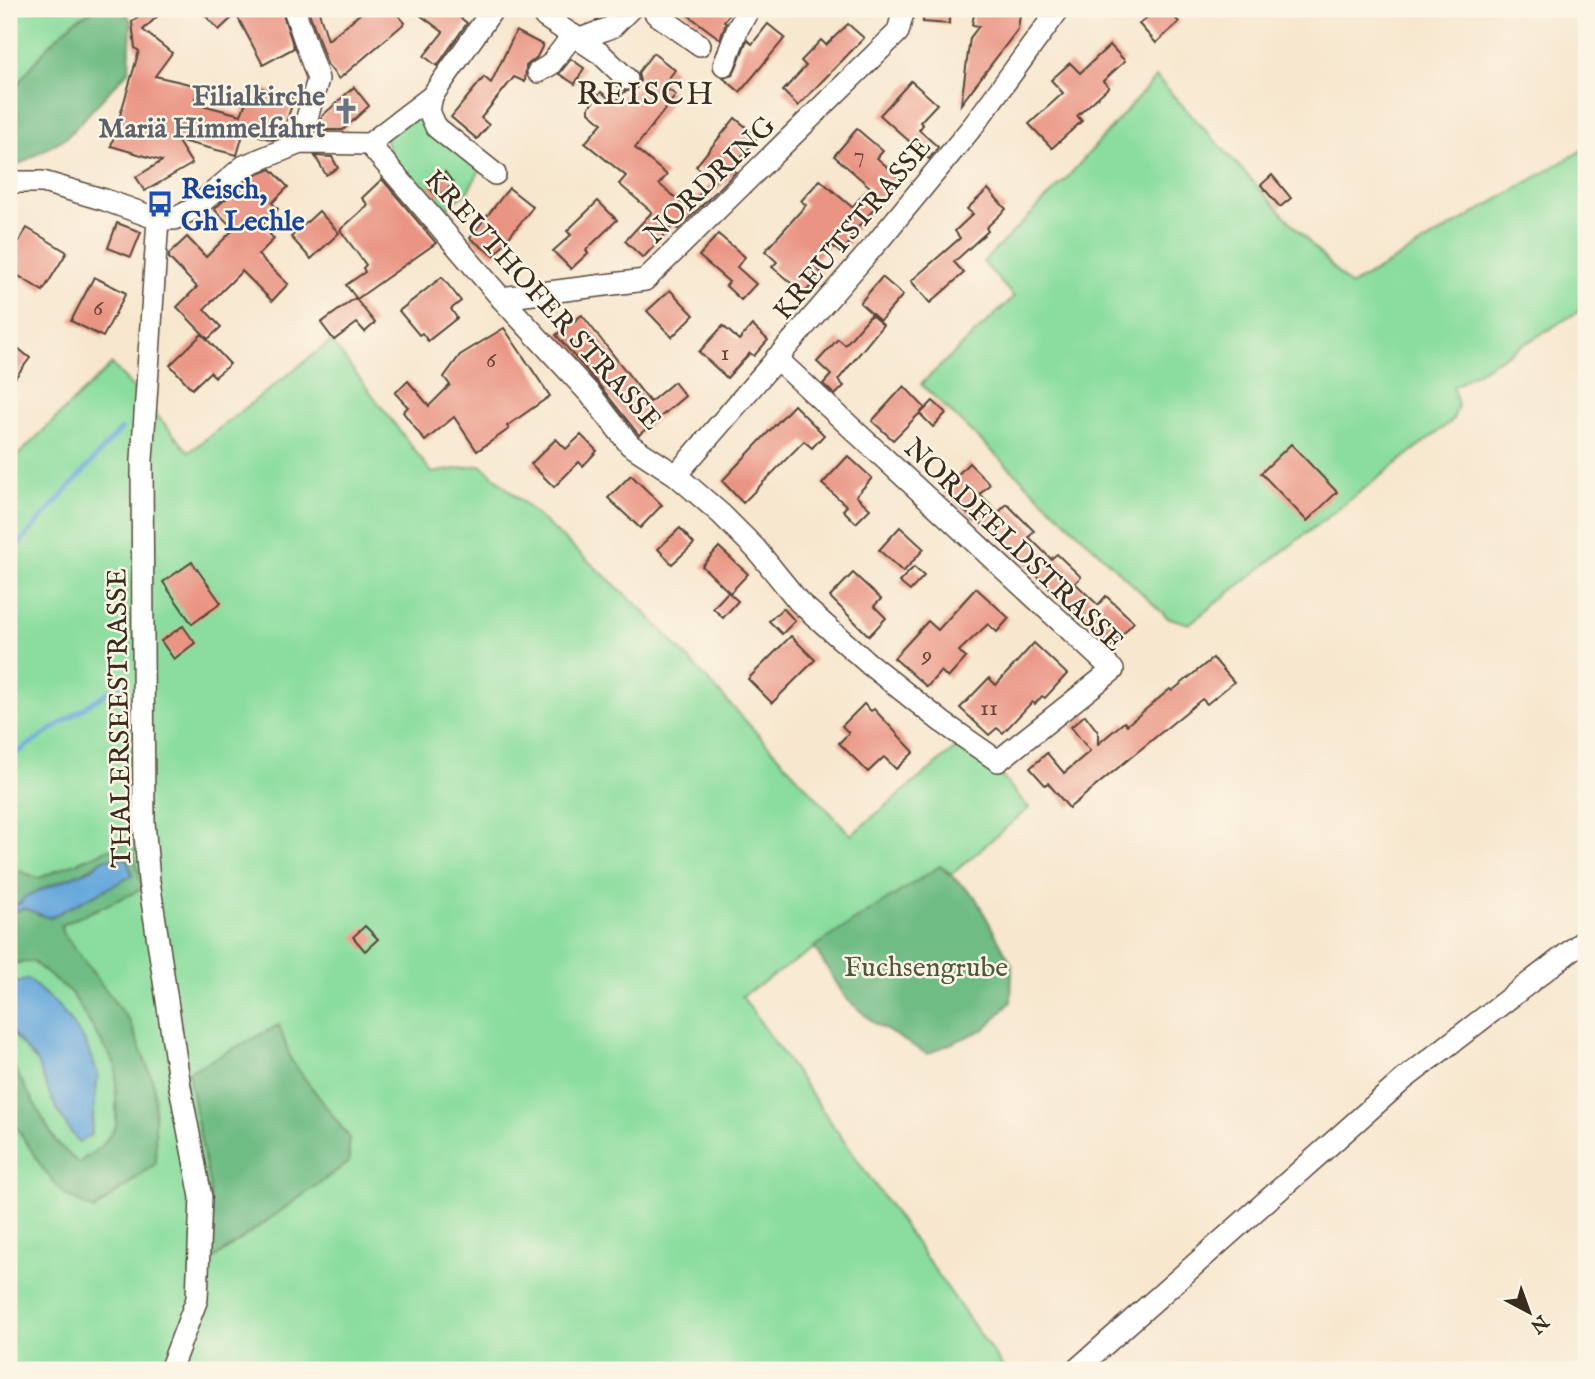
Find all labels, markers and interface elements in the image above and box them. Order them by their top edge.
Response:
district label: REISCH [577,75,715,116]
place label: Filialkirche Mariä Himmelfahrt [98,80,325,147]
church icon: Filialkirche Mariä Himmelfahrt [331,96,361,126]
street label: NORDRING [638,109,784,252]
street label: KREUTSTRASSE [766,131,940,328]
house number: 7 [853,140,865,171]
street label: KREUTHOFER STRASSE [416,163,669,438]
place label: Reisch, Gh Lechle [181,173,305,240]
bus stop icon: Reisch, Gh Lechle [145,189,175,219]
house number: 6 [93,293,104,324]
house number: 1 [721,338,729,369]
house number: 6 [486,345,497,376]
street label: NORDFELDSTRASSE [896,432,1131,660]
street label: THALERSEESTRASSE [100,568,141,868]
house number: 9 [921,640,932,671]
house number: 11 [980,693,998,724]
park label: Fuchsengrube [844,951,1008,986]
north arrow [1494,1278,1564,1348]
text: N [1524,1308,1554,1338]

